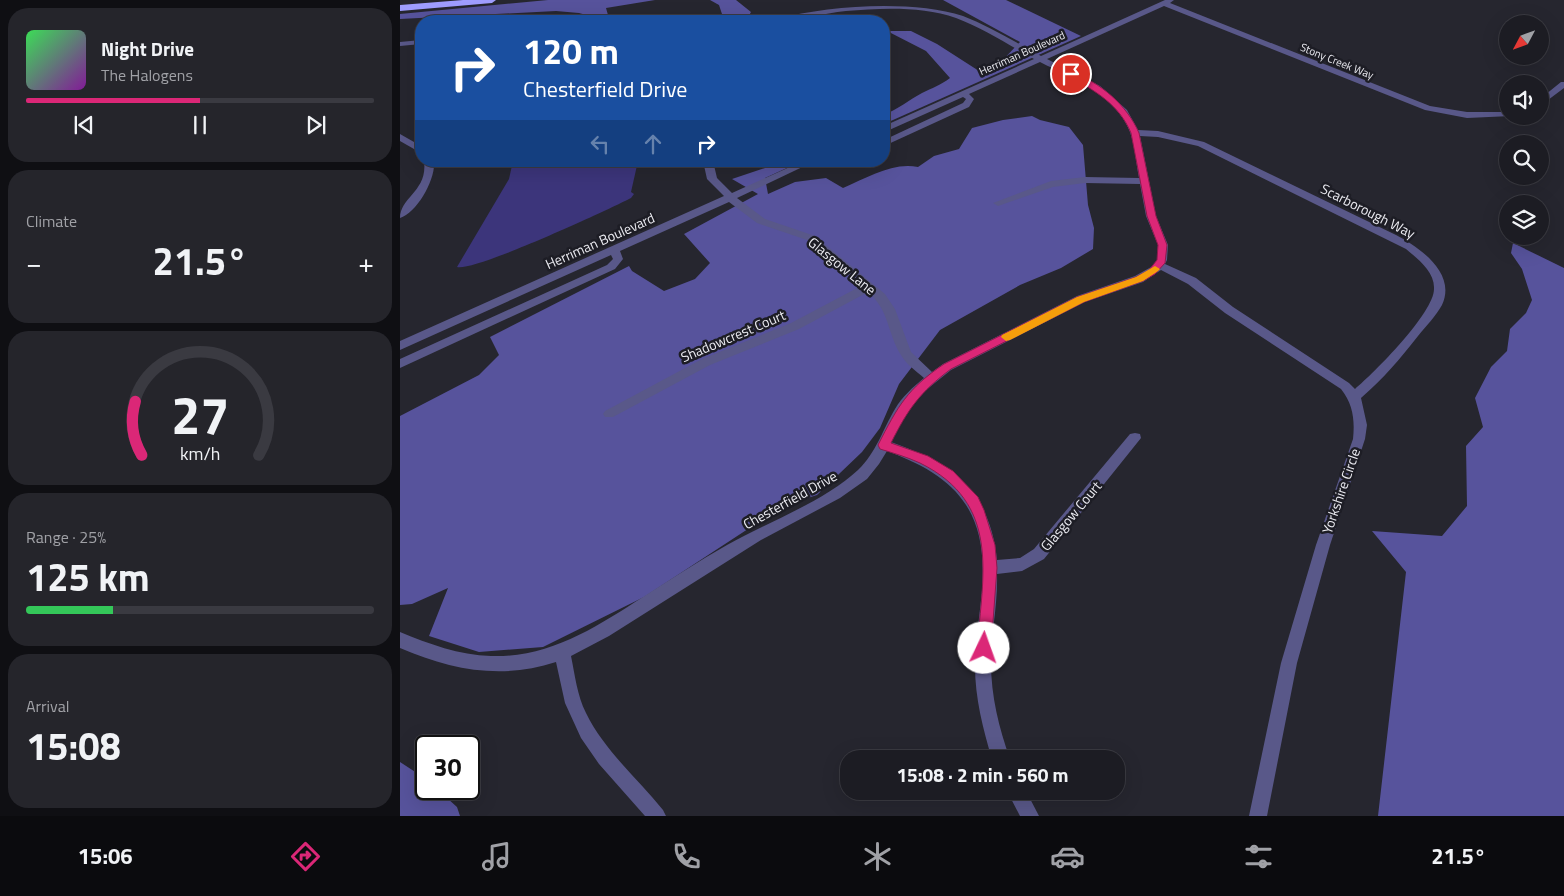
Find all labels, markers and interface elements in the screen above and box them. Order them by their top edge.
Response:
north arrow [1499,15,1549,65]
map controls [1499,15,1549,245]
text: 120 m [523,24,619,78]
street label: Herriman Boulevard [976,27,1068,79]
text: Night Drive [101,34,194,63]
icon: right [440,35,505,100]
street label: Stony Creek Way [1298,39,1377,83]
pin [1050,53,1092,95]
icon: arrive [1057,60,1085,88]
text: The Halogens [101,63,193,87]
text: Chesterfield Drive [523,72,687,106]
button: sound [1499,75,1549,125]
icon: previous [70,111,98,139]
icon: pause [186,111,214,139]
icon: next [302,111,330,139]
icon: left [586,130,614,158]
icon: ahead [639,130,667,158]
icon: right [692,130,720,158]
button: search [1499,135,1549,185]
street label: Scarborough Way [1317,178,1419,244]
button: layers [1499,195,1549,245]
street label: Herriman Boulevard [542,207,658,274]
text: Climate [26,209,77,233]
text: 21.5° [153,232,247,290]
street label: Glasgow Lane [804,232,881,300]
text: − [26,241,42,284]
text: + [358,241,374,284]
street label: Shadowcrest Court [677,304,788,367]
text: 27 [171,375,229,454]
text: km/h [180,440,220,467]
street label: Yorkshire Circle [1316,445,1365,536]
street label: Chesterfield Drive [739,465,841,534]
street label: Glasgow Court [1035,476,1106,555]
text: Range · 25% [26,525,106,549]
text: 125 km [26,548,150,606]
position arrow [957,621,1009,673]
text: Arrival [26,694,69,718]
text: 15:08 [26,717,121,775]
speed limit sign: 30 [415,735,480,800]
text: 15:08 · 2 min · 560 m [896,760,1069,789]
text: 15:06 [78,839,133,873]
icon: directions [288,839,323,874]
icon: music [479,839,514,874]
icon: phone [669,839,704,874]
icon: climate [860,839,895,874]
icon: car [1050,839,1085,874]
icon: filters [1241,839,1276,874]
text: 21.5° [1431,839,1486,873]

